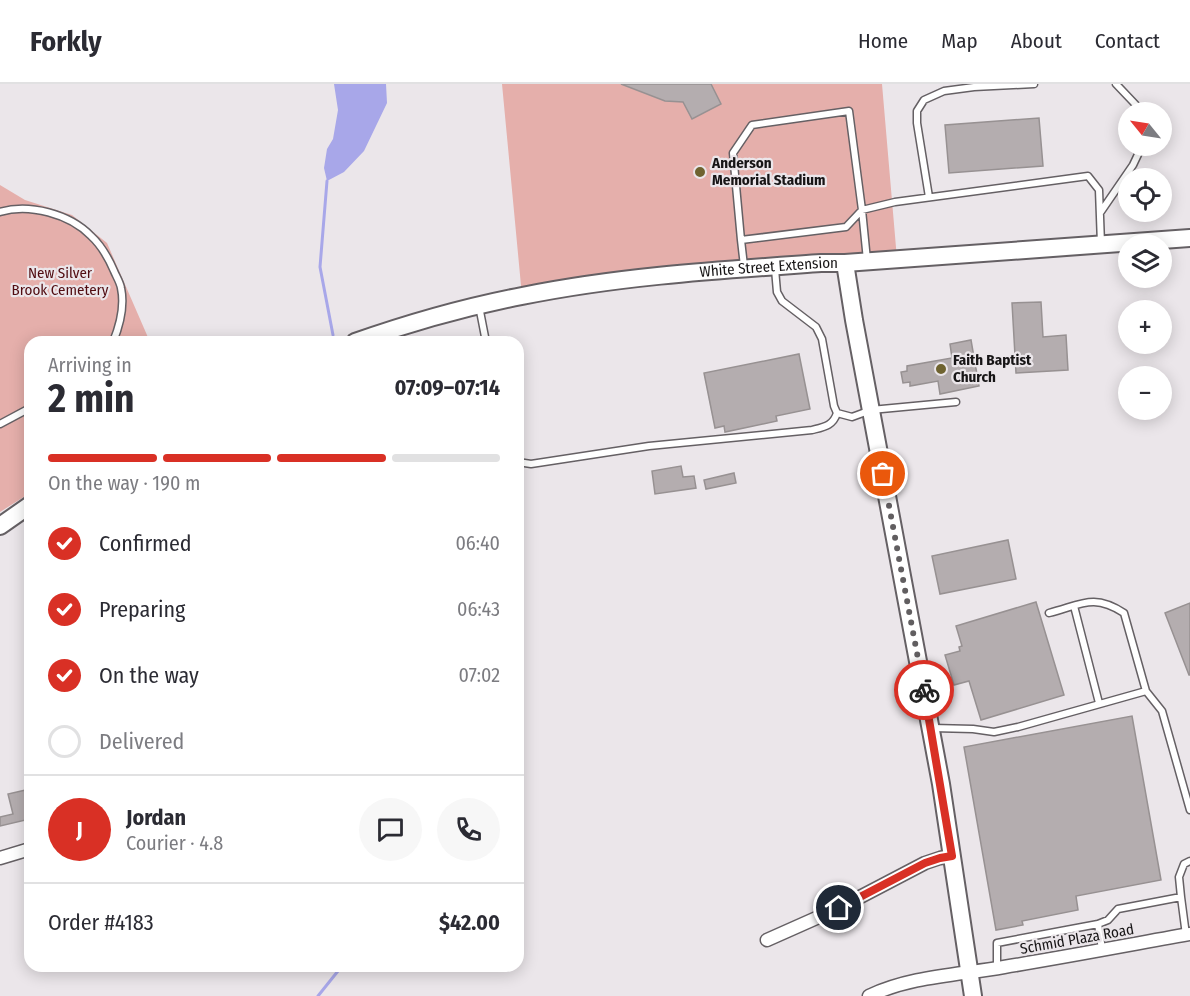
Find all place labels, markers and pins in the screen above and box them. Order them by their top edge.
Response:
place label: Anderson Memorial Stadium [711,154,825,189]
marker: Anderson Memorial Stadium [693,165,707,179]
place label: Faith Baptist Church [953,351,1032,386]
marker: Faith Baptist Church [934,362,948,376]
pin [857,448,908,499]
pin [813,882,864,933]

